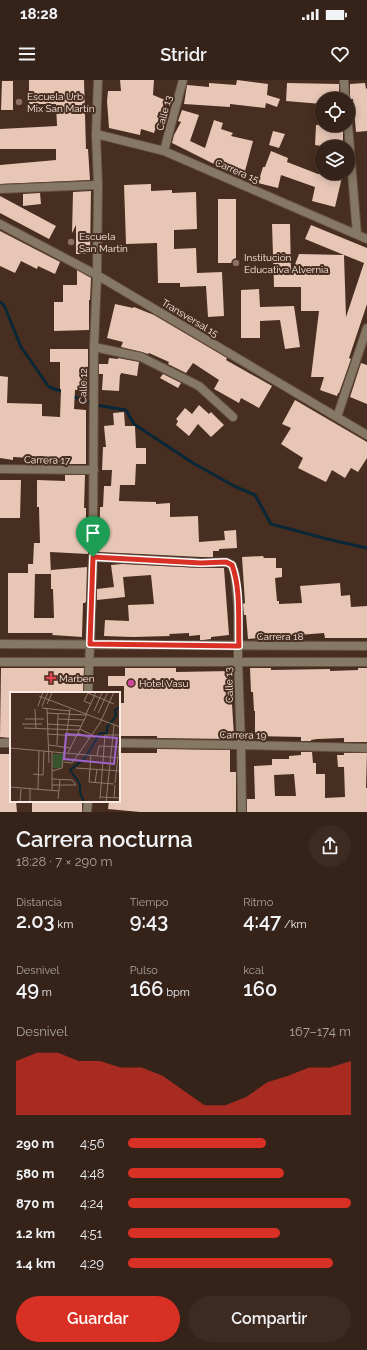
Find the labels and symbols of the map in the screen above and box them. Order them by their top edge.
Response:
place label: Escuela Urb Mix San Martín [27,91,95,114]
street label: Calle 13 [154,94,174,132]
marker: Escuela Urb Mix San Martín [14,97,24,107]
street label: Carrera 15 [214,157,261,185]
place label: Escuela San Martin [79,231,128,254]
marker: Escuela San Martin [66,237,76,247]
place label: Institución Educativa Alvernia [244,252,329,275]
marker: Institución Educativa Alvernia [231,258,241,268]
street label: Transversal 15 [160,297,221,340]
street label: Calle 12 [77,368,89,404]
street label: Carrera 17 [24,454,71,466]
pin [76,516,110,557]
street label: Carrera 18 [257,631,303,642]
street label: Calle 13 [223,667,235,703]
marker: Marben [46,673,56,683]
place label: Marben [59,673,95,684]
marker: Hotel Vasu [126,678,136,688]
place label: Hotel Vasu [139,678,188,689]
inset map [10,692,120,802]
street label: Carrera 19 [220,729,267,741]

